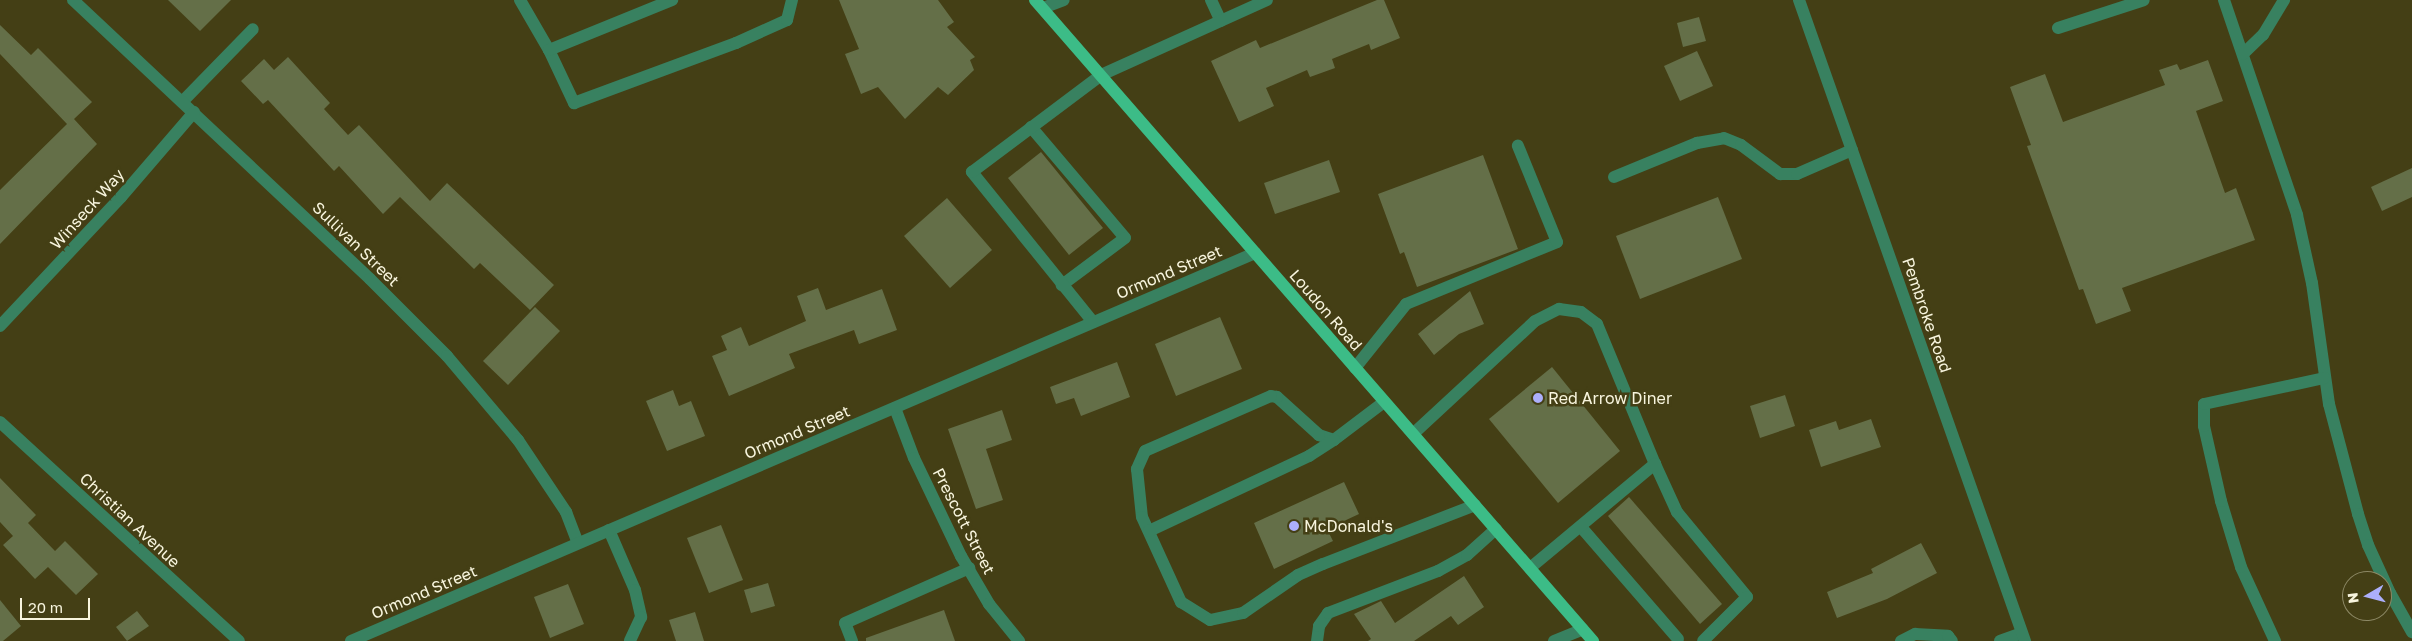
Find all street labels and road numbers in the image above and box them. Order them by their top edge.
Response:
street label: Winseck Way [46,165,128,253]
street label: Sullivan Street [309,198,403,290]
street label: Ormond Street [1113,241,1225,303]
street label: Pembroke Road [1898,255,1956,375]
street label: Loudon Road [1286,266,1366,354]
street label: Ormond Street [741,401,853,463]
street label: Prescott Street [929,465,999,577]
street label: Christian Avenue [76,469,184,571]
street label: Ormond Street [368,561,480,623]

